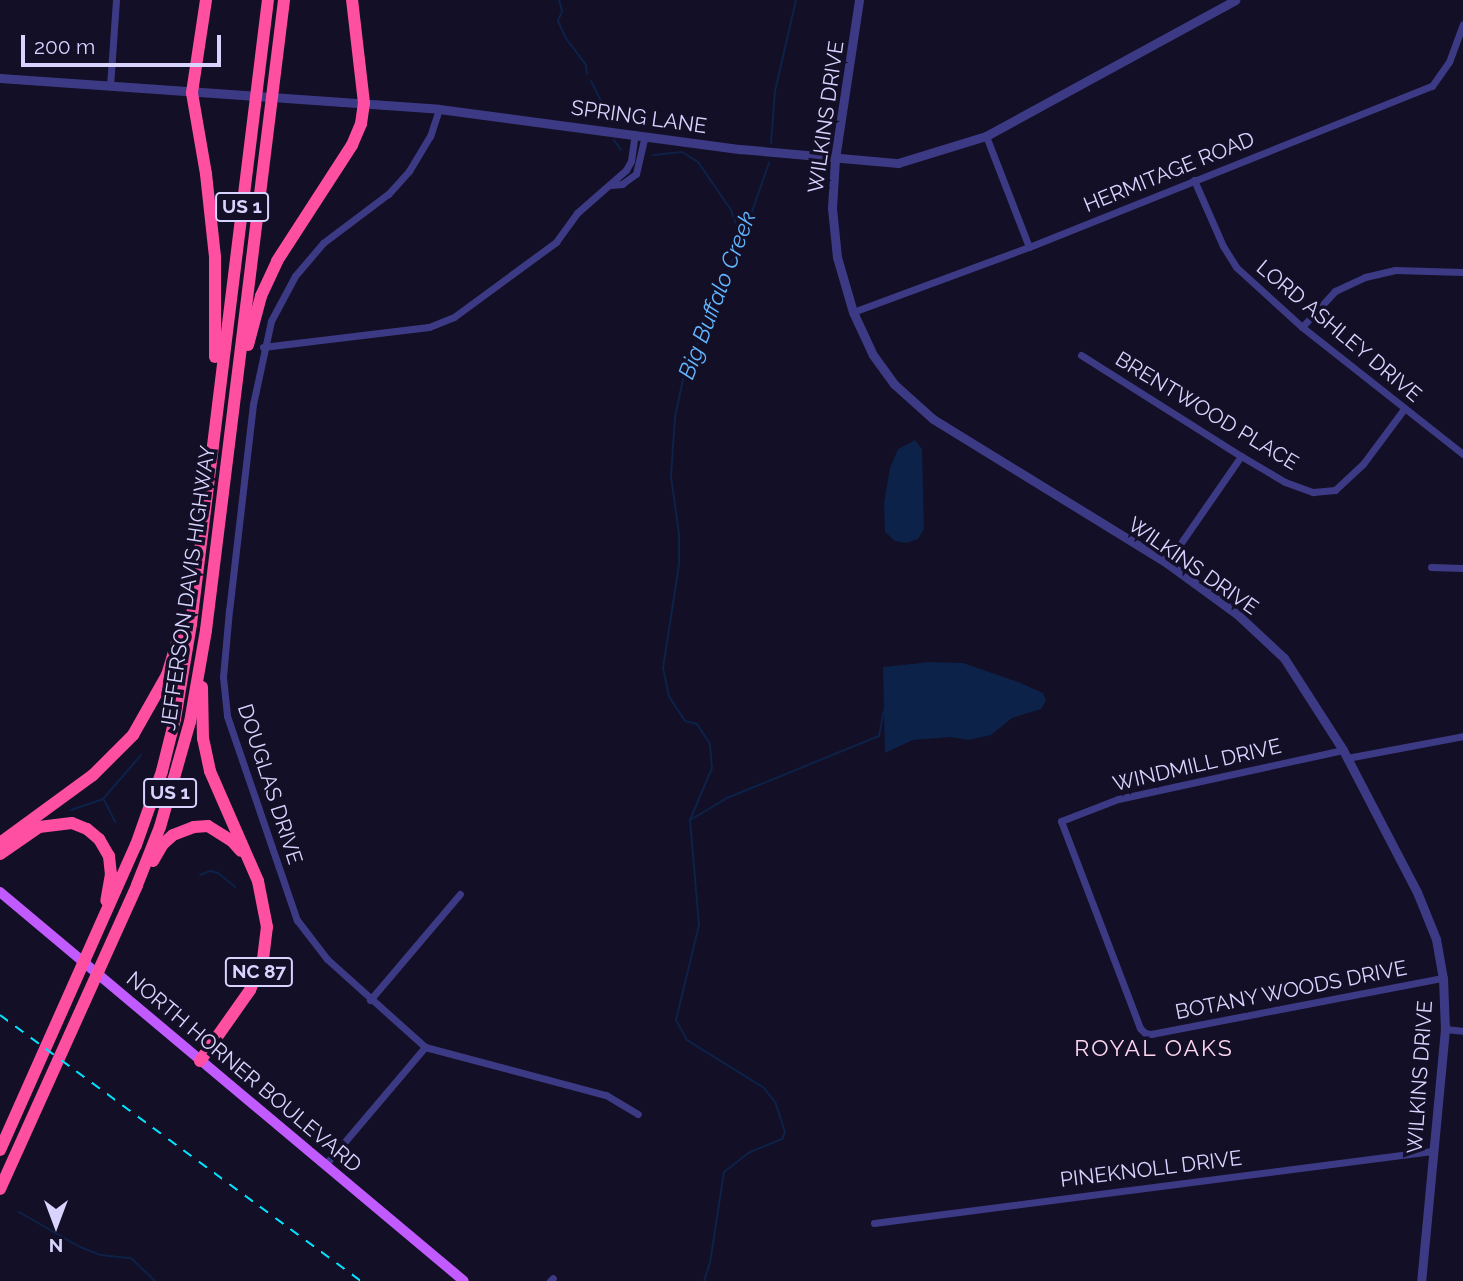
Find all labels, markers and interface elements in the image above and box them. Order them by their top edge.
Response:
scale bar [24,21,224,65]
text: 200 m [34,34,95,59]
street label: WILKINS DRIVE [803,39,849,195]
street label: SPRING LANE [570,95,708,139]
street label: HERMITAGE ROAD [1080,126,1258,218]
road number: US 1 [214,192,270,223]
water label: Big Buffalo Creek [672,207,762,383]
street label: LORD ASHLEY DRIVE [1251,254,1427,408]
street label: BRENTWOOD PLACE [1111,346,1303,476]
street label: JEFFERSON DAVIS HIGHWAY [156,444,220,732]
street label: WILKINS DRIVE [1123,512,1263,620]
street label: DOUGLAS DRIVE [232,701,308,867]
street label: WINDMILL DRIVE [1110,733,1284,797]
road number: US 1 [142,778,198,808]
street label: BOTANY WOODS DRIVE [1172,955,1410,1025]
road number: NC 87 [224,956,294,988]
street label: NORTH HORNER BOULEVARD [121,966,367,1178]
street label: WILKINS DRIVE [1402,1000,1438,1154]
district label: ROYAL OAKS [1075,1034,1233,1062]
street label: PINEKNOLL DRIVE [1058,1145,1244,1193]
north arrow [21,1190,91,1260]
text: N [49,1235,63,1257]

